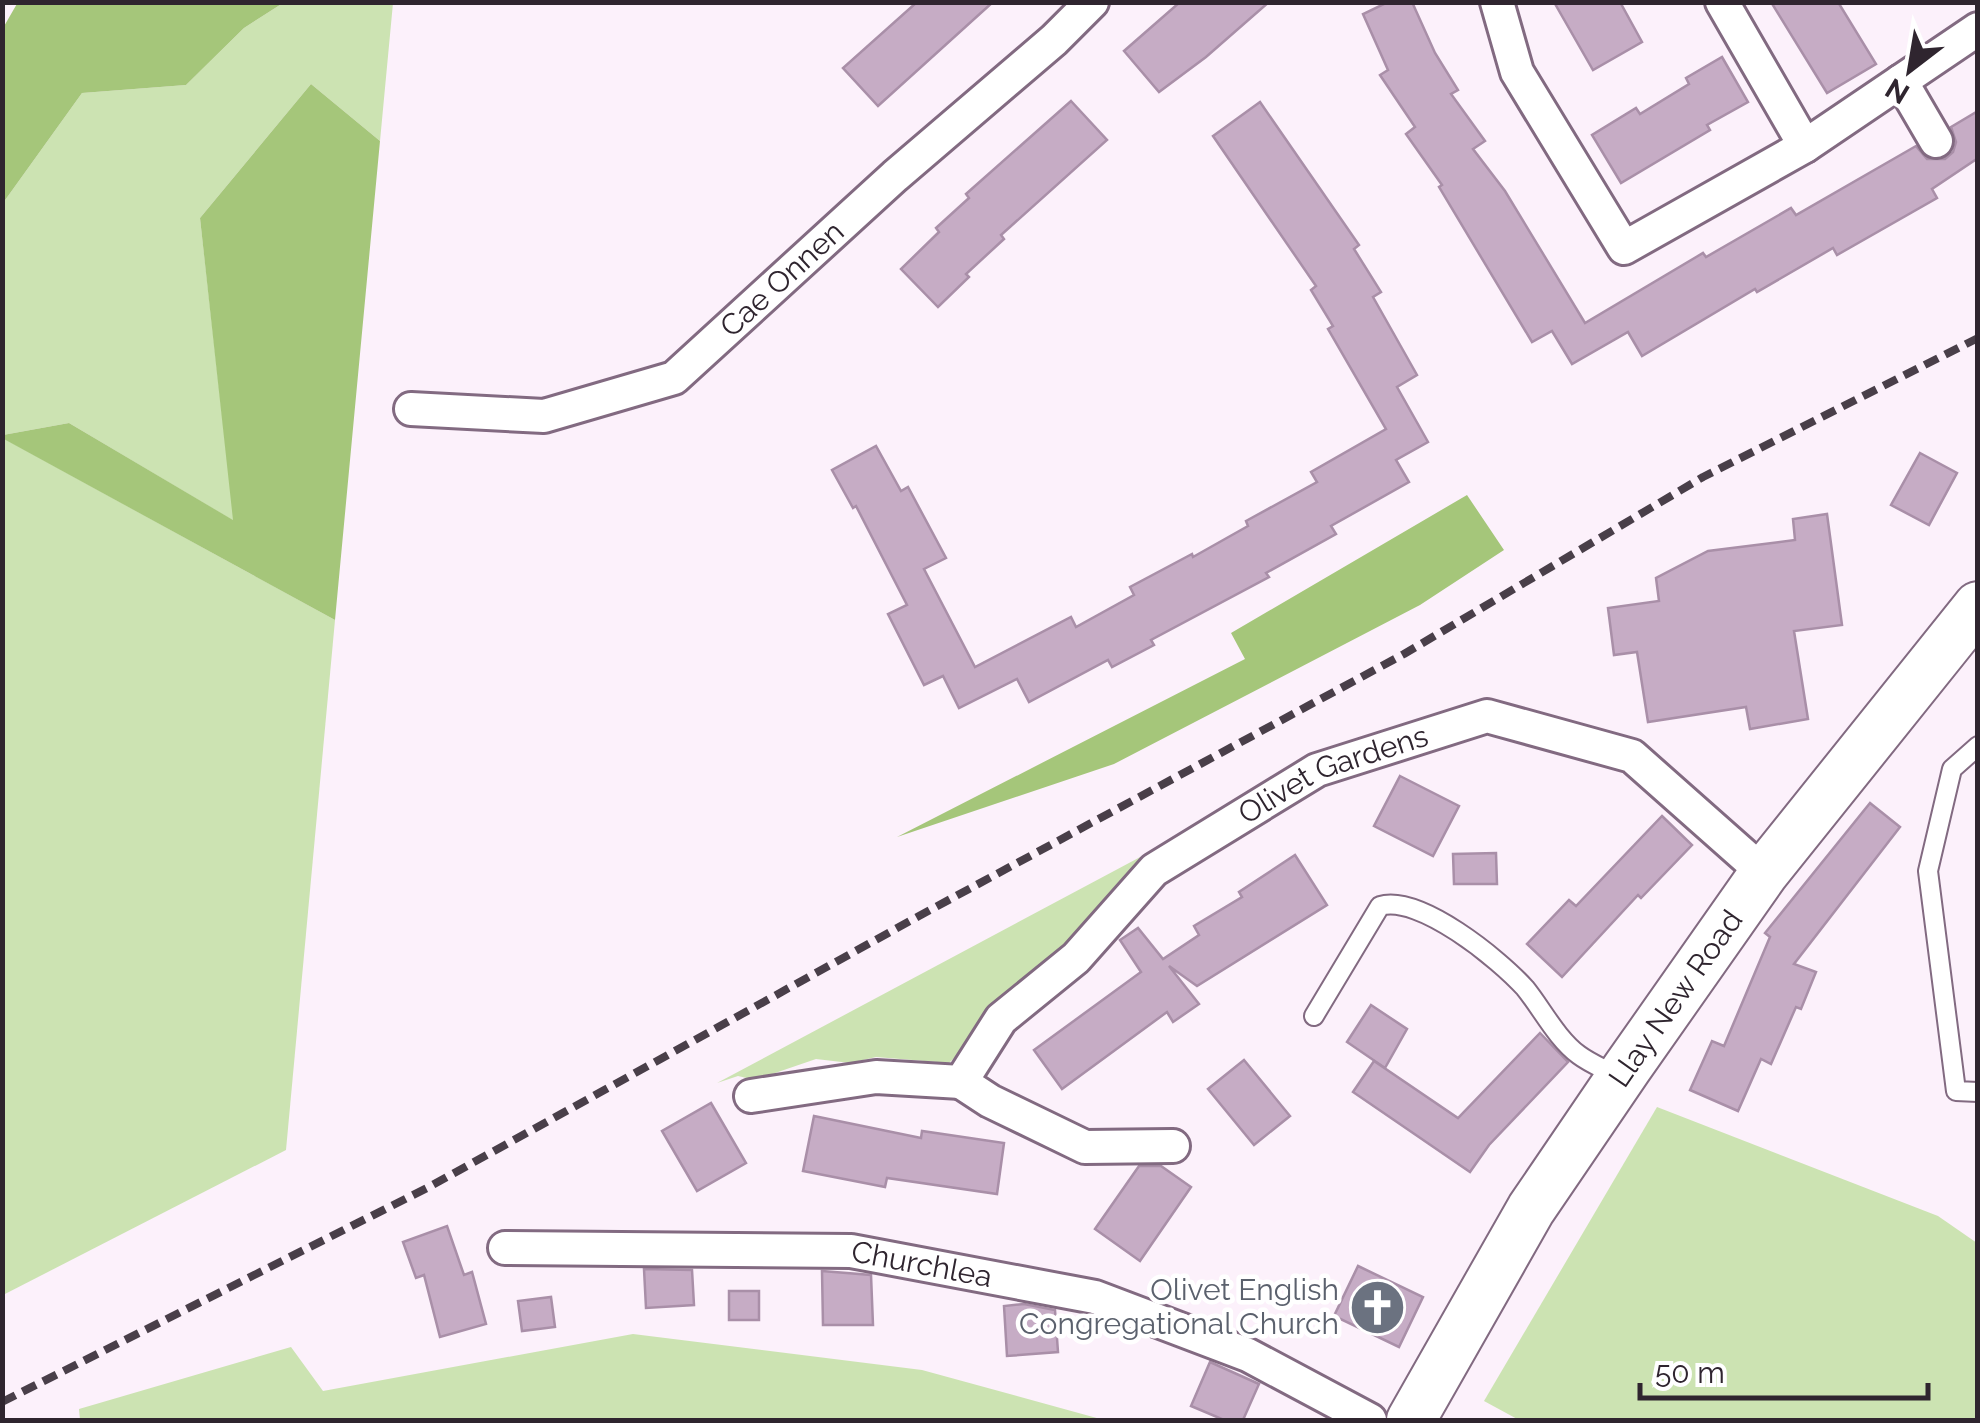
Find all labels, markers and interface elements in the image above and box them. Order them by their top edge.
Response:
north arrow [1860,20,1960,120]
text: N [1880,71,1915,111]
street label: Cae Onnen [713,214,851,344]
street label: Olivet Gardens [1232,718,1432,831]
street label: Llay New Road [1601,903,1749,1094]
street label: Churchlea [849,1233,995,1294]
place label: Olivet English Congregational Church [1019,1272,1339,1341]
church icon: Olivet English Congregational Church [1348,1277,1408,1337]
scale bar [1640,1338,1928,1400]
text: 50 m [1655,1355,1725,1390]

